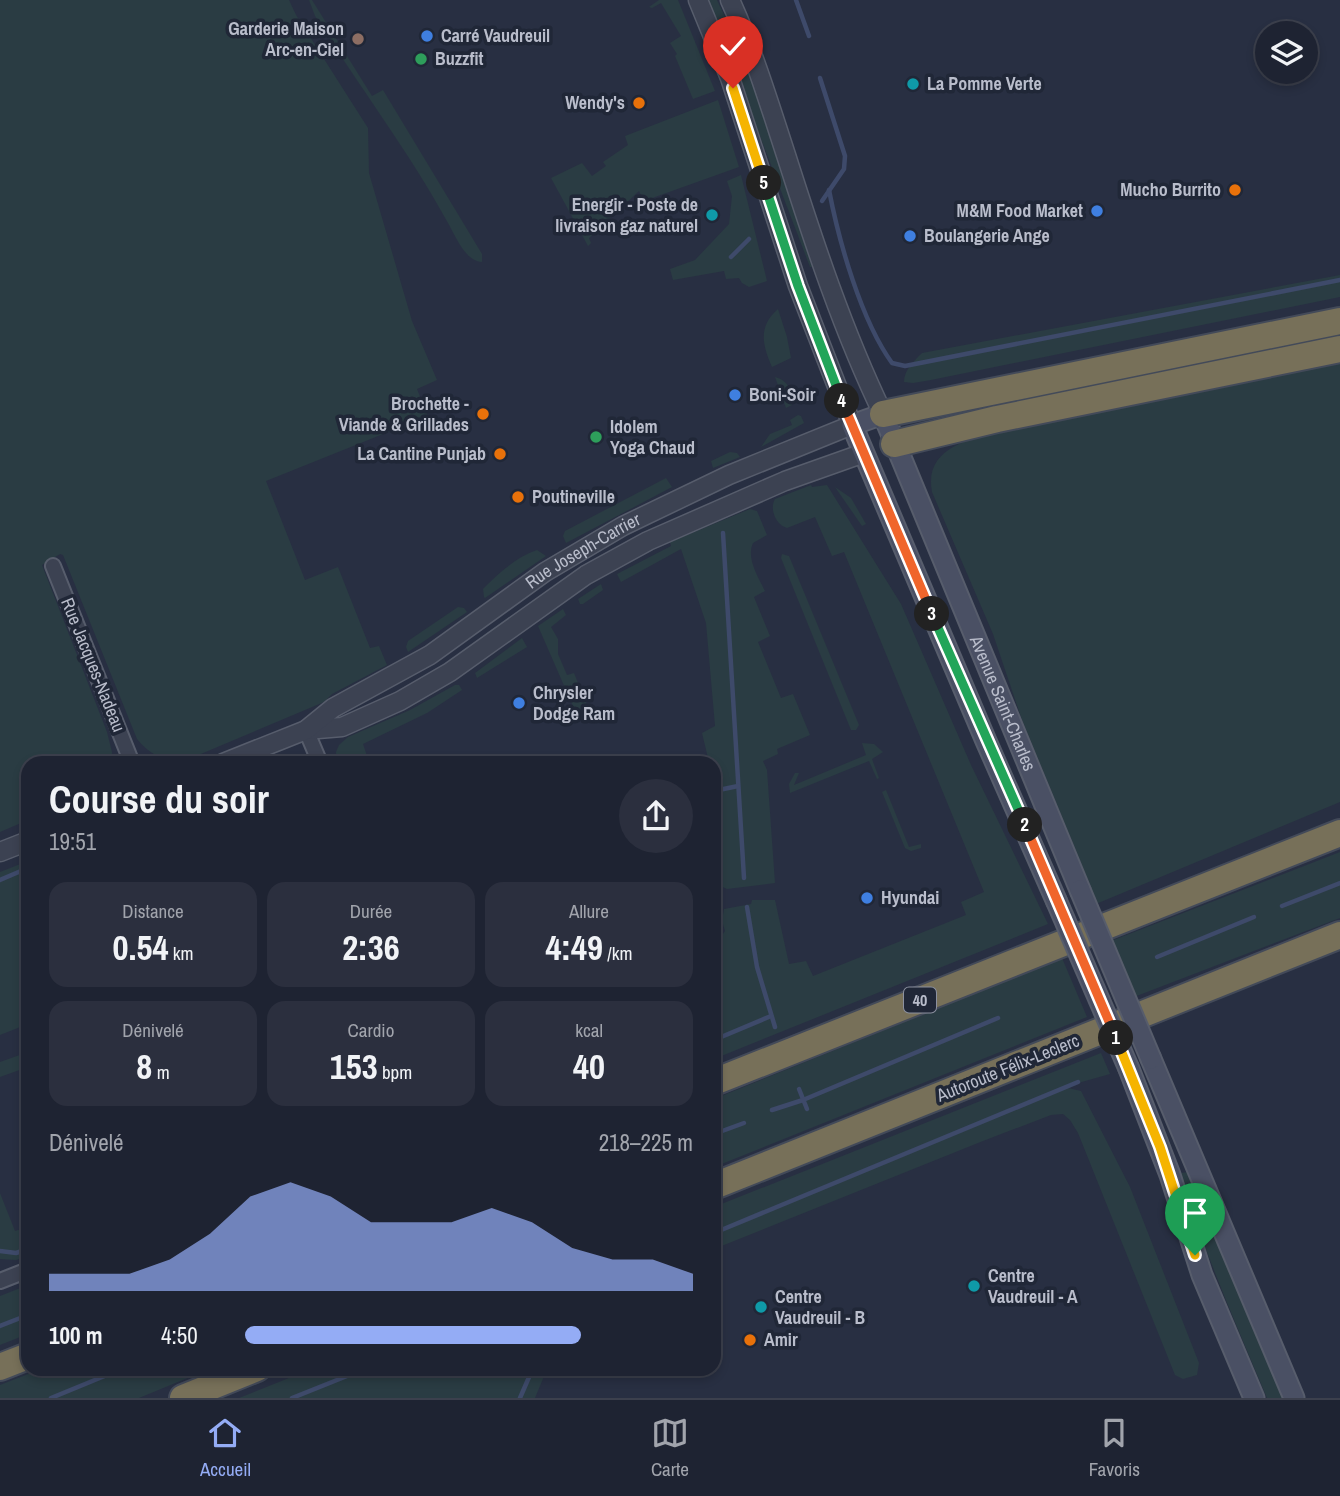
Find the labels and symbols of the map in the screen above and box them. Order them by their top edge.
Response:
place label: Garderie Maison Arc-en-Ciel [228,16,344,62]
pin [703,16,763,88]
place label: Carré Vaudreuil [441,23,550,48]
marker: Carré Vaudreuil [419,28,435,44]
marker: Garderie Maison Arc-en-Ciel [350,31,366,47]
place label: Buzzfit [435,46,483,71]
marker: Buzzfit [413,51,429,67]
place label: La Pomme Verte [927,71,1042,96]
marker: La Pomme Verte [905,76,921,92]
place label: Wendy's [565,90,625,115]
marker: Wendy's [631,95,647,111]
pin: 5 [746,166,782,200]
place label: Mucho Burrito [1120,177,1221,202]
marker: Mucho Burrito [1227,182,1243,198]
place label: Energir - Poste de livraison gaz naturel [555,192,698,238]
place label: M&M Food Market [957,198,1083,223]
marker: M&M Food Market [1089,203,1105,219]
marker: Energir - Poste de livraison gaz naturel [704,207,720,223]
place label: Boulangerie Ange [924,223,1050,248]
marker: Boulangerie Ange [902,228,918,244]
place label: Boni-Soir [749,382,816,407]
pin: 4 [824,384,860,418]
marker: Boni-Soir [727,387,743,403]
place label: Brochette - Viande & Grillades [339,391,469,437]
marker: Brochette - Viande & Grillades [475,406,491,422]
place label: Idolem Yoga Chaud [610,414,695,460]
marker: Idolem Yoga Chaud [588,429,604,445]
place label: La Cantine Punjab [357,441,486,466]
marker: La Cantine Punjab [492,446,508,462]
place label: Poutineville [532,484,615,509]
marker: Poutineville [510,489,526,505]
street label: Rue Joseph-Carrier [520,507,644,594]
street label: Rue Jacques-Nadeau [55,594,132,736]
pin: 3 [914,596,950,632]
street label: Avenue Saint-Charles [964,631,1042,775]
place label: Chrysler Dodge Ram [533,680,615,726]
marker: Chrysler Dodge Ram [511,695,527,711]
pin: 2 [1007,808,1042,842]
place label: Hyundai [881,885,939,910]
marker: Hyundai [859,890,875,906]
road number: 40 [904,988,936,1012]
pin: 1 [1098,1020,1134,1056]
street label: Autoroute Félix-Leclerc [932,1027,1083,1108]
pin [1165,1183,1225,1255]
place label: Centre Vaudreuil - A [988,1263,1078,1309]
marker: Centre Vaudreuil - A [966,1278,982,1294]
place label: Centre Vaudreuil - B [775,1284,866,1330]
marker: Centre Vaudreuil - B [753,1299,769,1315]
place label: Amir [764,1327,798,1352]
marker: Amir [742,1332,758,1348]

